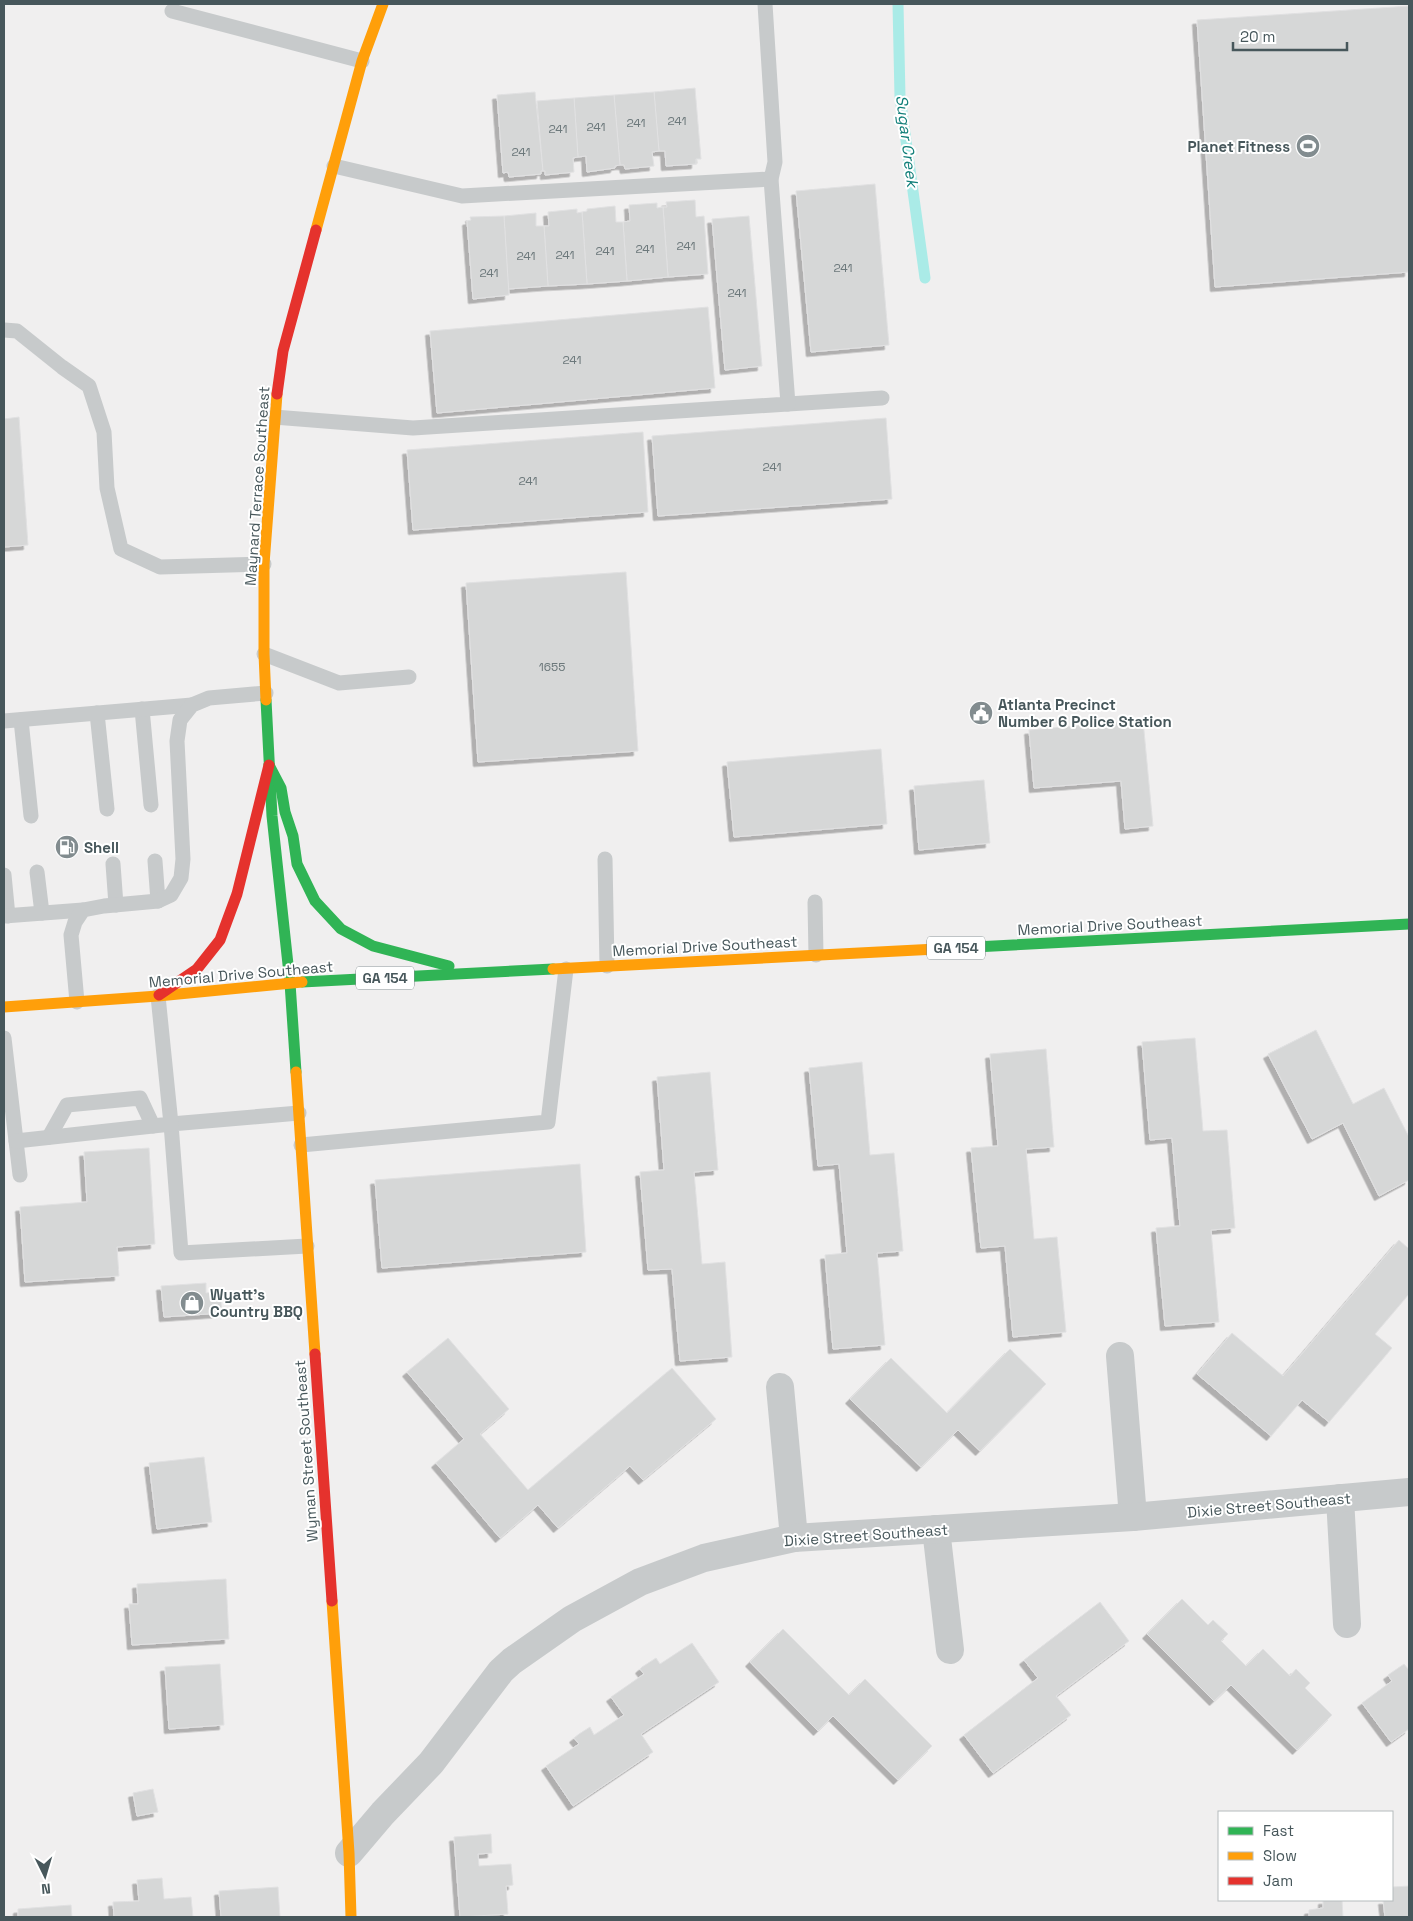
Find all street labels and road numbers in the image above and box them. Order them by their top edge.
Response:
street label: Maynard Terrace Southeast [241,385,273,586]
street label: Memorial Drive Southeast [1017,911,1203,939]
street label: Memorial Drive Southeast [612,932,798,960]
road number: GA 154 [927,936,985,960]
street label: Memorial Drive Southeast [148,956,334,992]
road number: GA 154 [356,966,414,990]
street label: Wyman Street Southeast [290,1359,322,1543]
street label: Dixie Street Southeast [1186,1488,1352,1522]
street label: Dixie Street Southeast [783,1520,949,1550]

